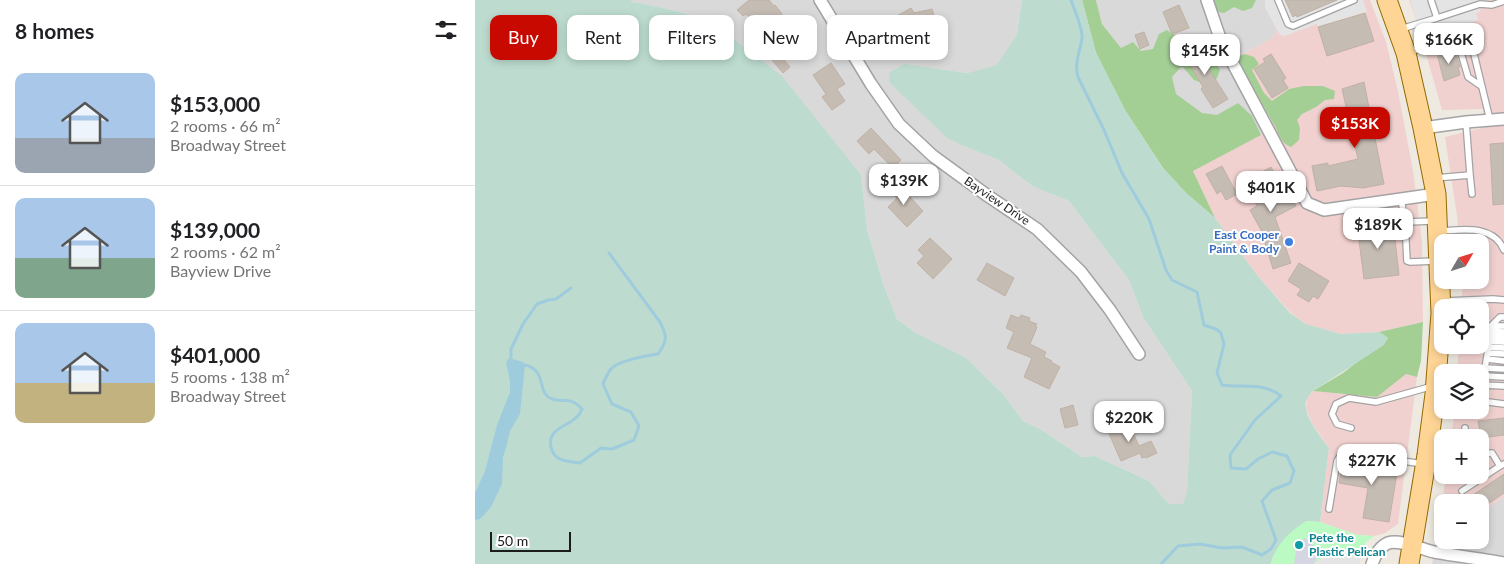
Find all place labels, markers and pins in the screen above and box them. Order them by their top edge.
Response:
pin: $166K [1414,22,1484,65]
pin: $145K [1170,34,1240,76]
pin: $153K [1320,106,1390,149]
pin: $139K [869,164,939,206]
pin: $401K [1236,170,1306,213]
pin: $189K [1343,208,1413,250]
place label: East Cooper Paint & Body [1209,227,1280,256]
marker: East Cooper Paint & Body [1283,236,1295,248]
pin: $220K [1094,400,1164,443]
pin: $227K [1337,444,1407,486]
place label: Pete the Plastic Pelican [1309,530,1386,559]
marker: Pete the Plastic Pelican [1293,539,1305,551]

